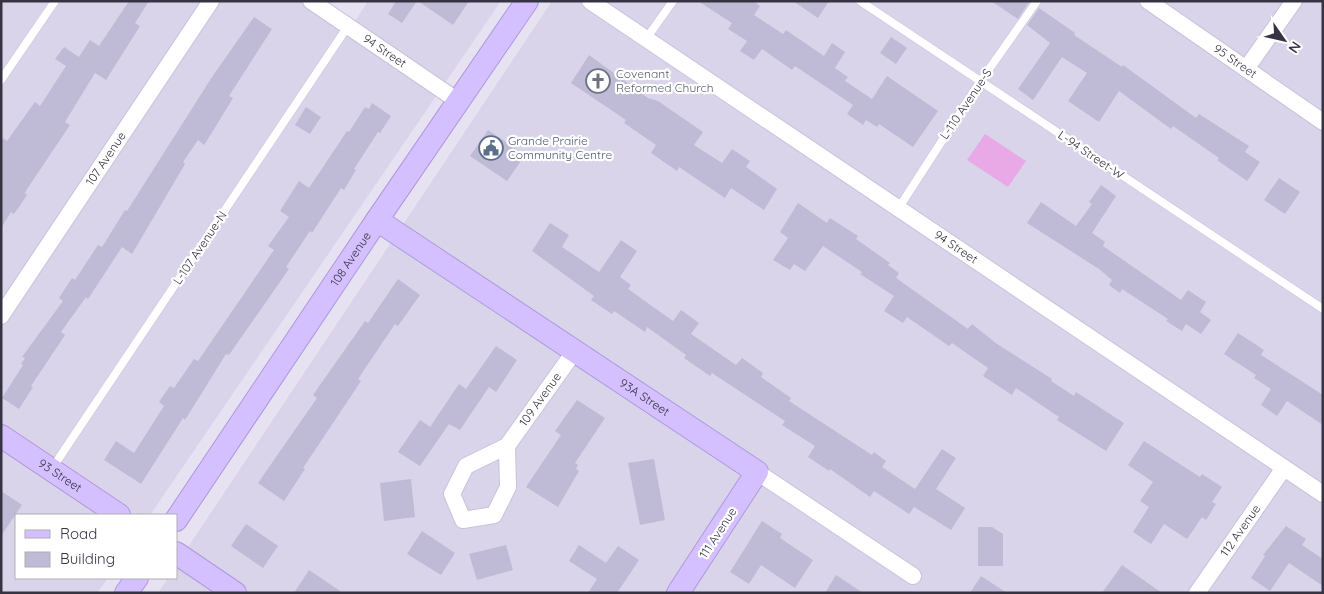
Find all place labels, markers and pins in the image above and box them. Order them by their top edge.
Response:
place label: Covenant Reformed Church [616,66,714,95]
church icon: Covenant Reformed Church [585,68,611,94]
place label: Grande Prairie Community Centre [508,133,612,162]
public building icon: Grande Prairie Community Centre [478,135,504,161]

